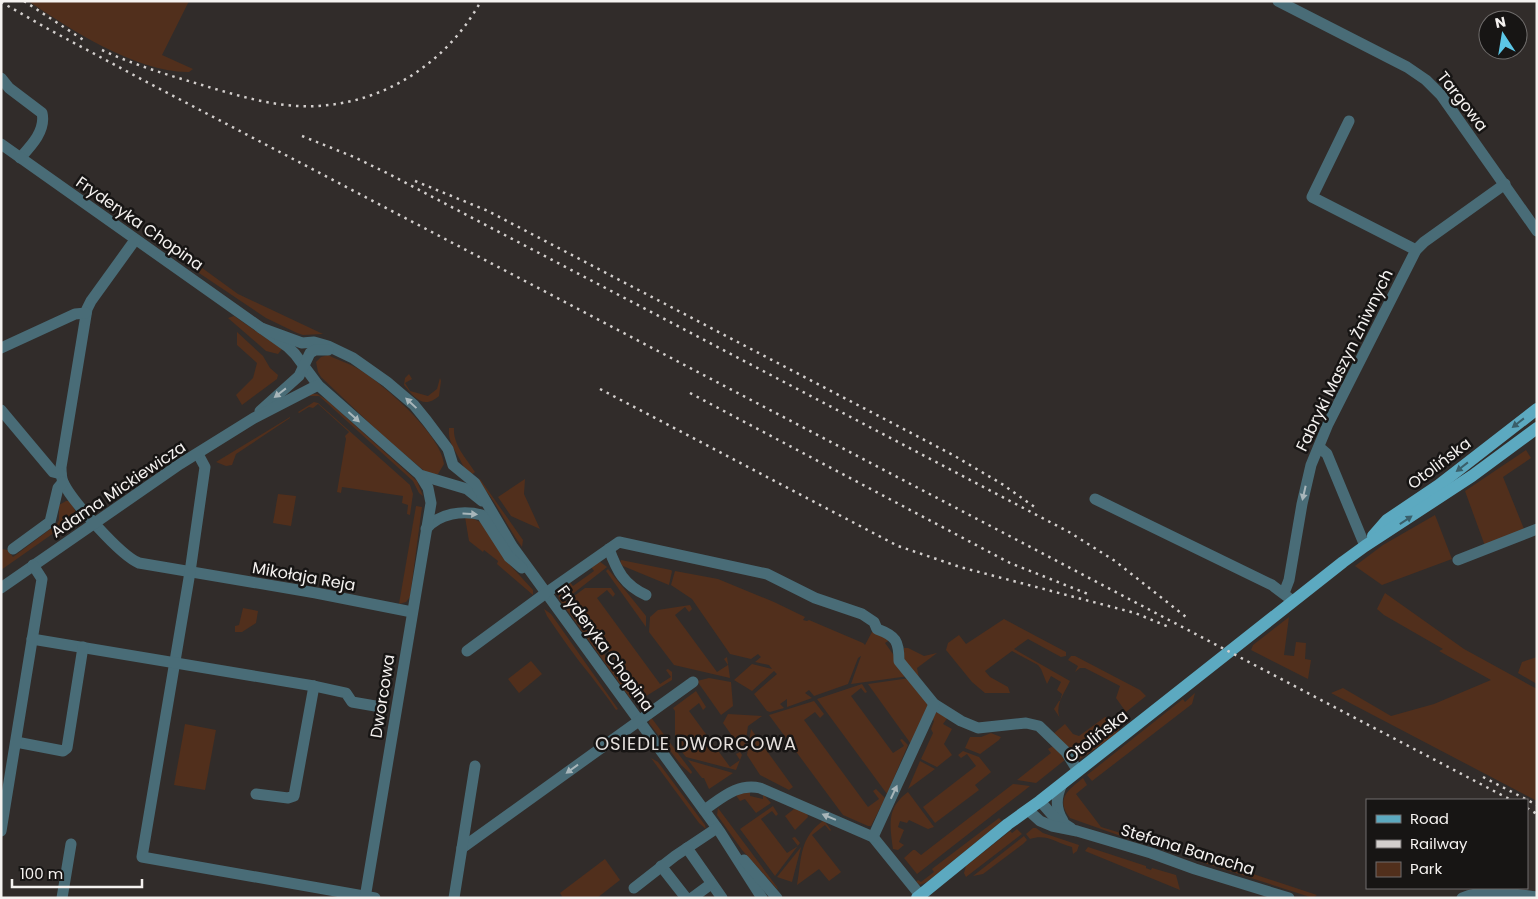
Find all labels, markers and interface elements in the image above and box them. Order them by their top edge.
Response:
north arrow [1478,10,1528,60]
text: N [1493,11,1508,33]
street label: Targowa [1432,66,1493,136]
street label: Fryderyka Chopina [71,171,208,276]
street label: Fabryki Maszyn Żniwnych [1290,265,1399,455]
one-way arrow [273,388,287,398]
one-way arrow [405,398,418,409]
one-way arrow [348,412,361,423]
one-way arrow [1512,417,1525,428]
street label: Otolińska [1403,432,1476,495]
street label: Adama Mickiewicza [46,436,190,543]
one-way arrow [1455,462,1469,472]
one-way arrow [1300,485,1308,500]
one-way arrow [462,510,478,518]
one-way arrow [1399,515,1413,525]
street label: Mikołaja Reja [250,556,357,597]
street label: Fryderyka Chopina [552,581,659,716]
street label: Dworcowa [365,653,400,740]
street label: Otolińska [1060,704,1133,768]
district label: OSIEDLE DWORCOWA [595,731,797,756]
one-way arrow [566,764,579,775]
one-way arrow [890,785,898,799]
legend [1366,799,1528,889]
text: Road [1410,808,1449,829]
one-way arrow [821,813,836,821]
street label: Stefana Banacha [1118,818,1258,881]
text: Railway [1410,833,1468,854]
scale bar [12,856,142,888]
text: Park [1410,858,1442,879]
text: 100 m [20,863,63,884]

